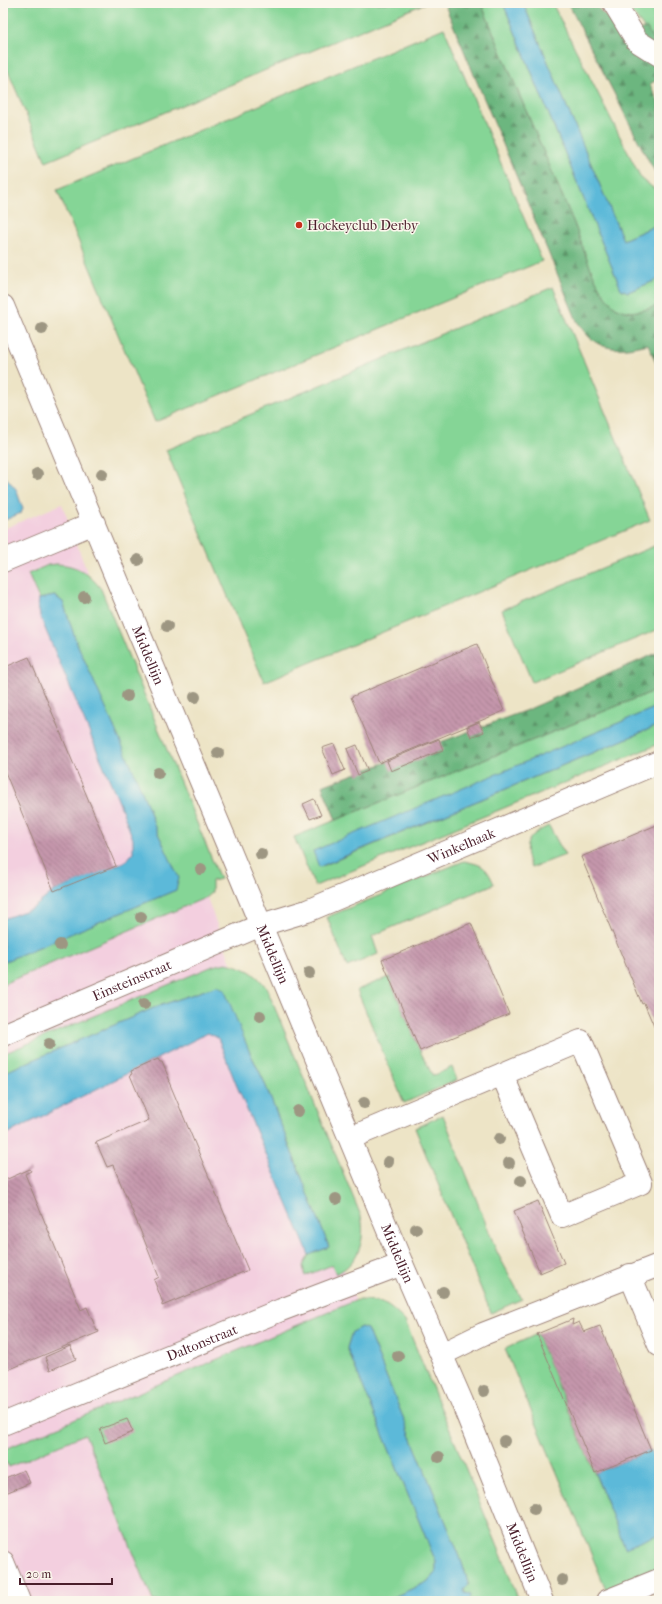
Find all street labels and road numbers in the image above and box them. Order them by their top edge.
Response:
street label: Middellijn [128,623,168,687]
street label: Winkelhaak [424,824,498,868]
street label: Middellijn [253,922,293,986]
street label: Einsteinstraat [90,956,174,1004]
street label: Middellijn [378,1221,418,1285]
street label: Daltonstraat [164,1320,240,1365]
street label: Middellijn [503,1520,542,1584]

